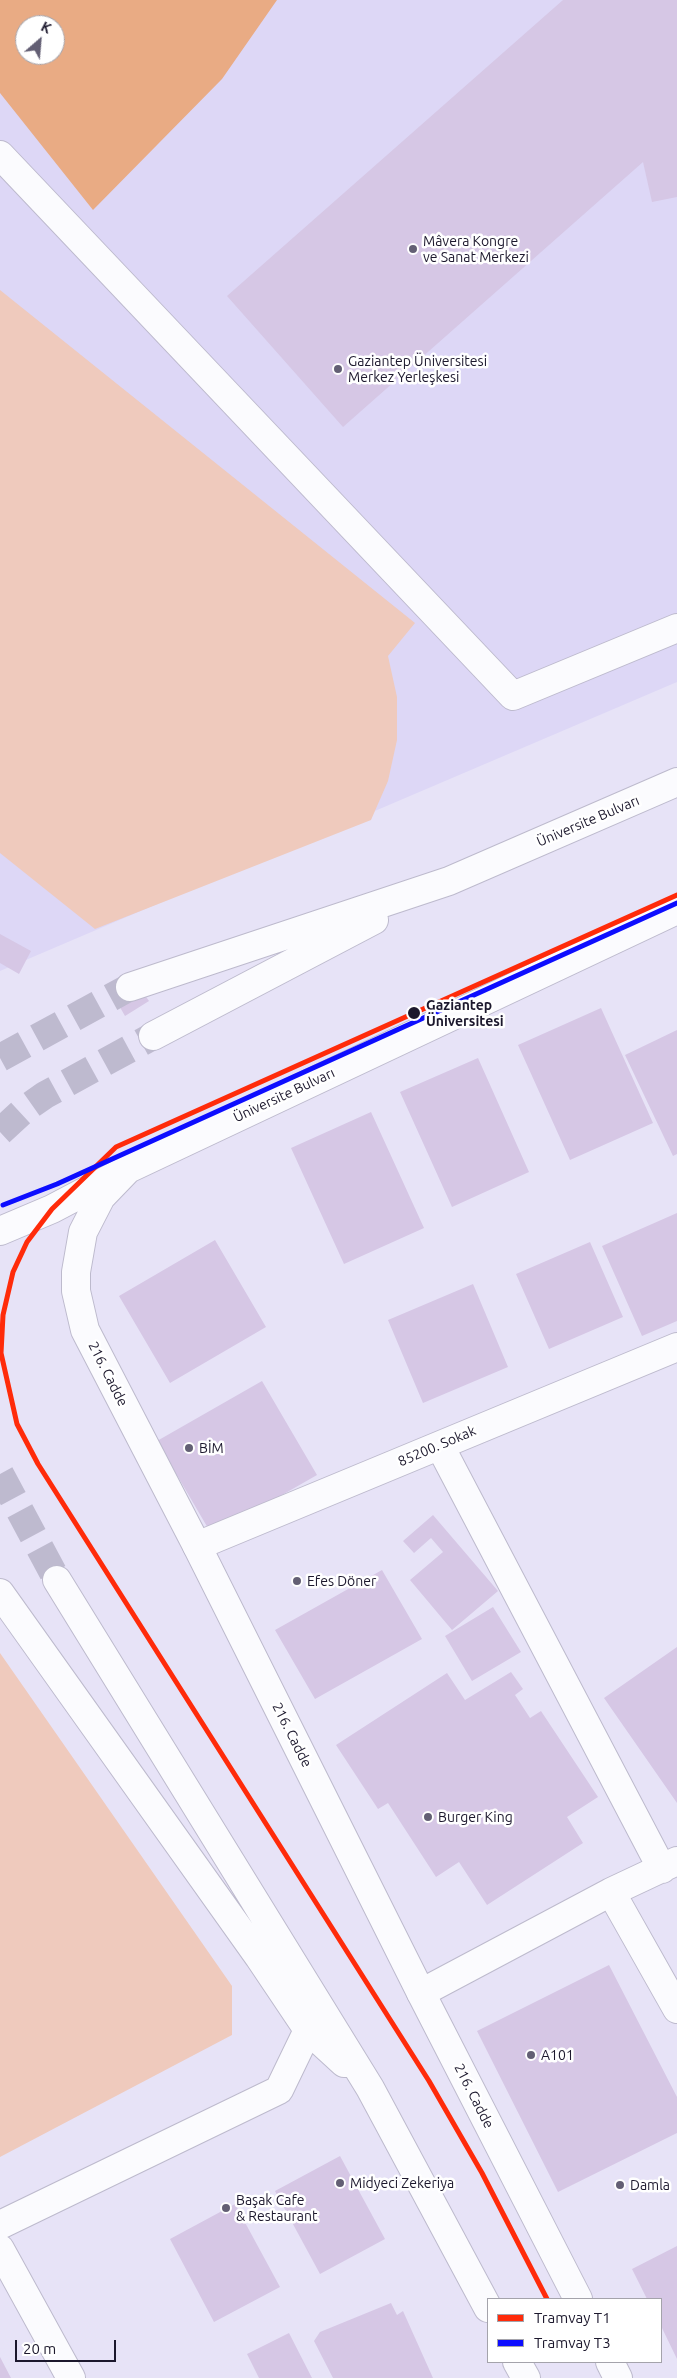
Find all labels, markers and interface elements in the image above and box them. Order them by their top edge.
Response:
north arrow [15,15,65,65]
text: K [39,18,54,37]
place label: Mâvera Kongre ve Sanat Merkezi [423,233,529,266]
marker: Mâvera Kongre ve Sanat Merkezi [407,243,419,255]
place label: Gaziantep Üniversitesi Merkez Yerleşkesi [348,353,487,386]
marker: Gaziantep Üniversitesi Merkez Yerleşkesi [332,363,344,375]
street label: Üniversite Bulvarı [534,792,642,850]
place label: Gaziantep Üniversitesi [426,997,504,1030]
marker: Gaziantep Üniversitesi [406,1005,422,1021]
street label: Üniversite Bulvarı [231,1064,337,1126]
street label: 216. Cadde [85,1339,131,1409]
street label: 85200. Sokak [396,1422,478,1470]
place label: BİM [199,1440,224,1456]
marker: BİM [183,1442,195,1454]
place label: Efes Döner [307,1573,376,1589]
marker: Efes Döner [291,1575,303,1587]
street label: 216. Cadde [269,1700,315,1770]
place label: Burger King [438,1809,513,1825]
marker: Burger King [422,1811,434,1823]
place label: A101 [541,2047,574,2063]
marker: A101 [525,2049,537,2061]
street label: 216. Cadde [451,2061,497,2131]
place label: Midyeci Zekeriya [350,2175,454,2191]
marker: Midyeci Zekeriya [334,2177,346,2189]
place label: Damla [630,2177,670,2193]
marker: Damla [614,2179,626,2191]
place label: Başak Cafe & Restaurant [236,2192,318,2224]
marker: Başak Cafe & Restaurant [220,2202,232,2214]
legend [487,2298,662,2363]
text: Tramvay T1 [534,2309,611,2326]
scale bar [18,2330,119,2362]
text: Tramvay T3 [534,2334,611,2351]
text: 20 m [23,2340,56,2357]

